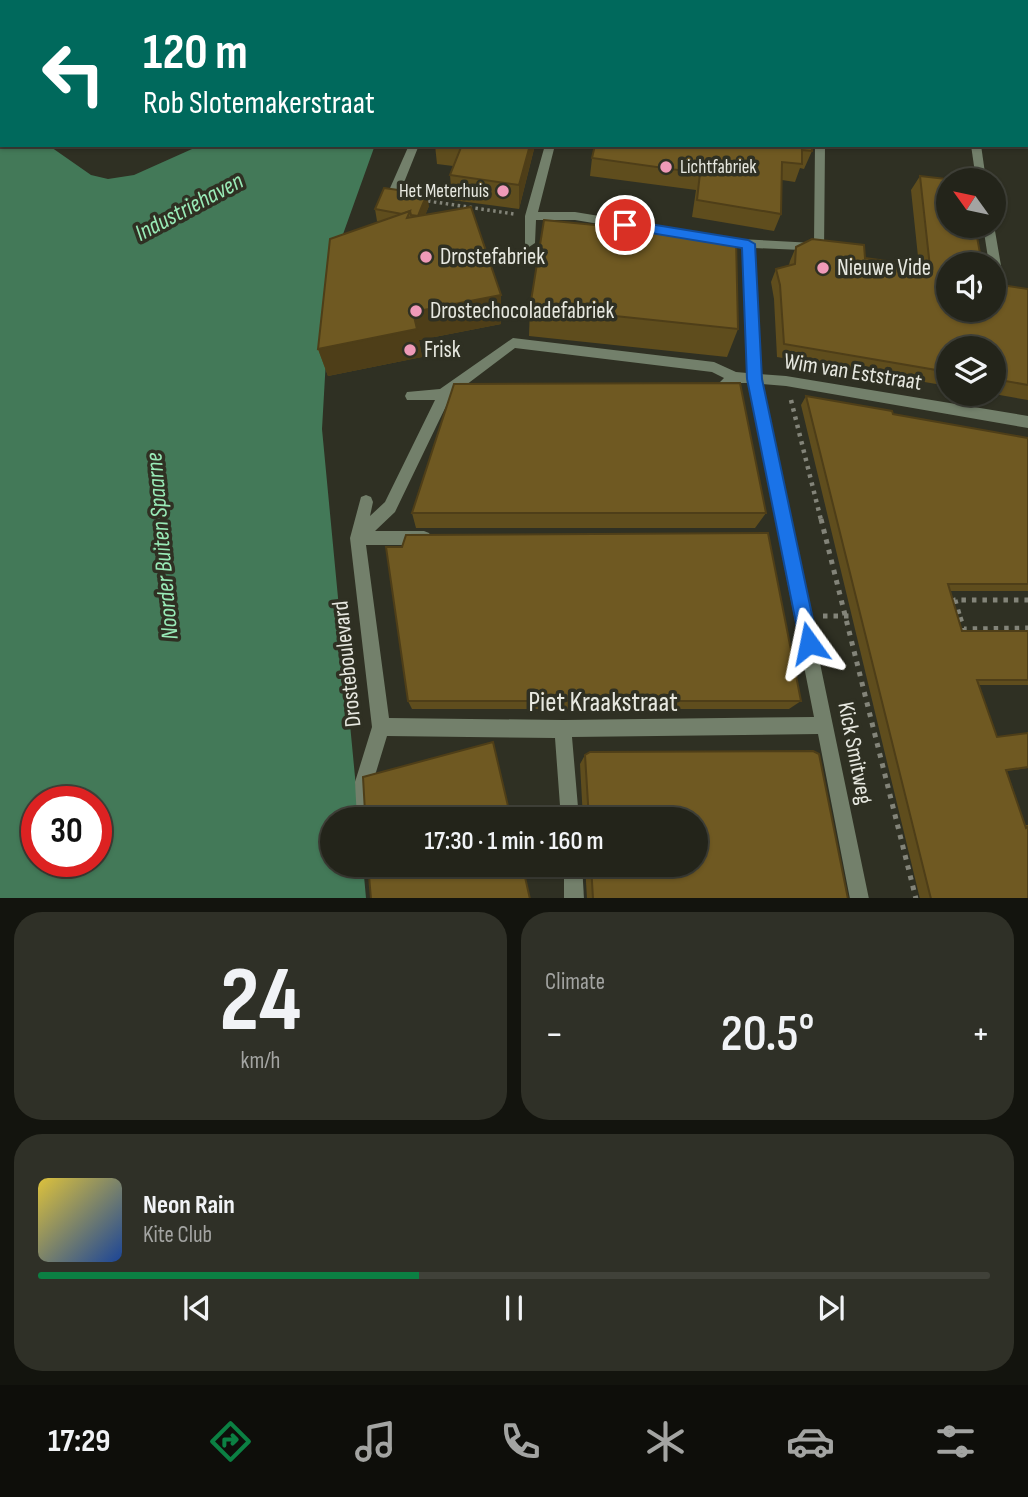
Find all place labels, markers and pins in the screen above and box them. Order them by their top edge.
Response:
place label: Lichtfabriek [680,156,757,179]
marker: Lichtfabriek [658,159,674,175]
place label: Het Meterhuis [399,180,489,203]
marker: Het Meterhuis [495,183,511,199]
pin [595,195,655,255]
place label: Drostefabriek [440,243,545,271]
marker: Drostefabriek [418,249,434,265]
place label: Nieuwe Vide [837,254,931,282]
marker: Nieuwe Vide [815,260,831,276]
place label: Drostechocoladefabriek [430,297,615,325]
marker: Drostechocoladefabriek [408,303,424,319]
place label: Frisk [424,336,461,364]
marker: Frisk [402,342,418,358]

